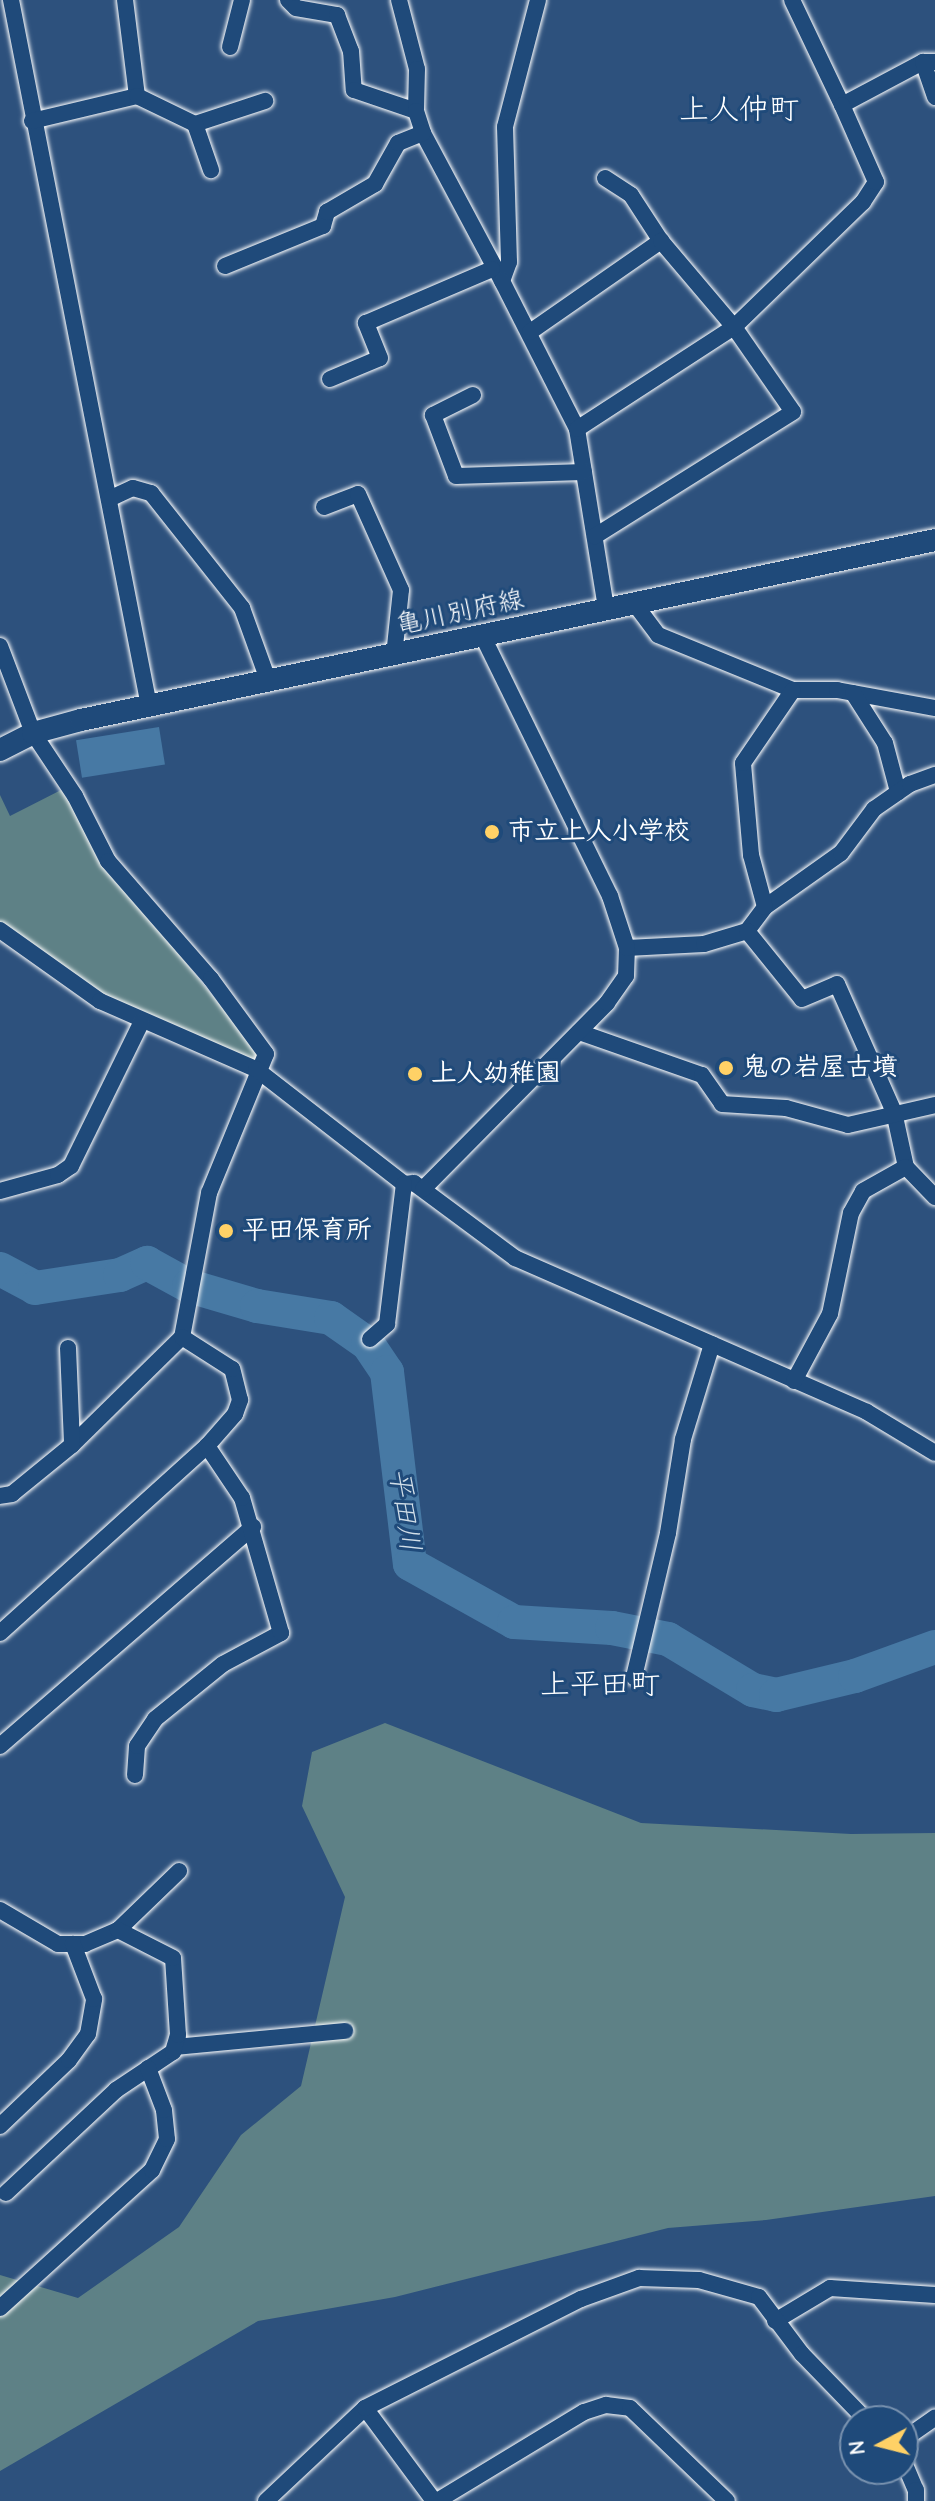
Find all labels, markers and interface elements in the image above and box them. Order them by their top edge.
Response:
district label: 上人仲町 [679,92,799,128]
street label: 亀川別府線 [393,584,527,642]
place label: 市立上人小学校 [508,816,690,848]
marker: 市立上人小学校 [483,823,501,841]
place label: 鬼の岩屋古墳 [742,1052,898,1084]
place label: 上人幼稚園 [431,1058,561,1090]
marker: 鬼の岩屋古墳 [717,1059,735,1077]
marker: 上人幼稚園 [406,1065,424,1083]
place label: 平田保育所 [242,1215,372,1247]
marker: 平田保育所 [217,1222,235,1240]
water label: 平田川 [383,1466,427,1554]
district label: 上平田町 [540,1667,660,1703]
north arrow [839,2405,919,2485]
text: N [843,2439,871,2456]

